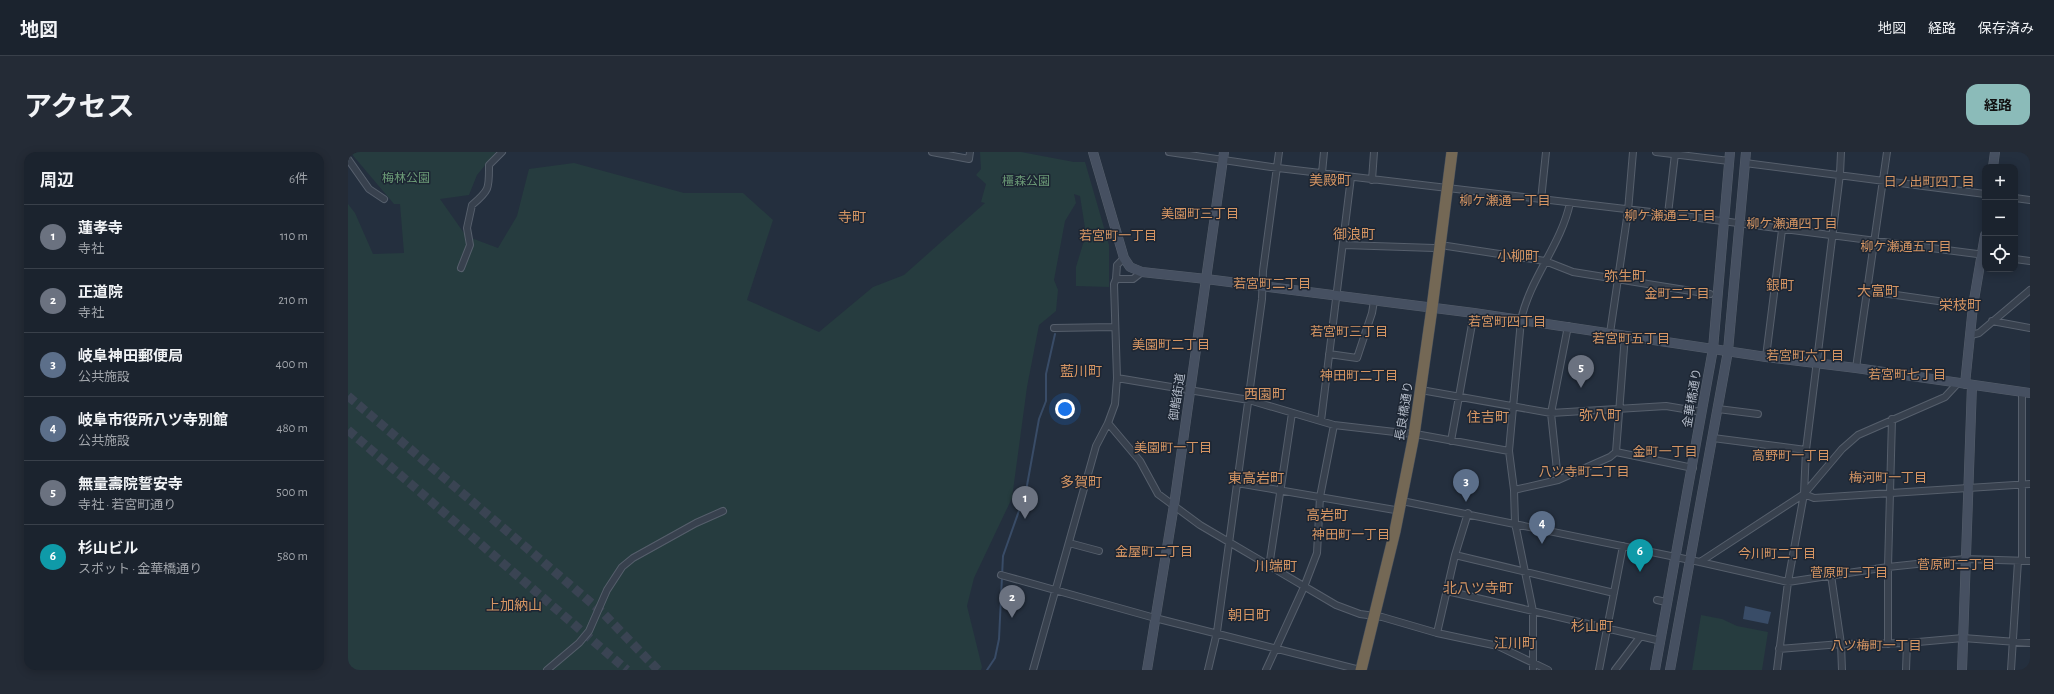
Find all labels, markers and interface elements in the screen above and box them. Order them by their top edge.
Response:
text: 地図 [20,21,58,40]
text: 地図 [1878,22,1906,36]
text: 経路 [1928,22,1956,36]
text: 保存済み [1978,22,2034,36]
button: 経路 [1966,84,2030,125]
text: アクセス [24,94,135,122]
map controls [1982,164,2018,272]
button: + [1982,164,2018,200]
park label: 梅林公園 [382,171,430,184]
text: 周辺 [40,172,74,189]
text: 6件 [289,173,308,186]
district label: 美殿町 [1309,173,1351,188]
park label: 橿森公園 [1002,175,1050,187]
district label: 日ノ出町四丁目 [1883,175,1975,189]
district label: 柳ケ瀬通一丁目 [1459,194,1551,208]
button: − [1982,200,2018,236]
district label: 美園町三丁目 [1161,207,1239,221]
district label: 柳ケ瀬通三丁目 [1624,209,1716,223]
district label: 寺町 [838,210,866,225]
district label: 柳ケ瀬通四丁目 [1746,217,1838,231]
text: 蓮孝寺 [78,221,123,236]
district label: 御浪町 [1333,227,1375,242]
district label: 若宮町一丁目 [1079,229,1157,243]
text: 1 [51,230,55,243]
text: 110 m [280,230,308,243]
button: locate [1982,236,2018,272]
district label: 柳ケ瀬通五丁目 [1860,240,1952,254]
text: 寺社 [78,243,104,256]
district label: 小柳町 [1497,248,1539,264]
district label: 弥生町 [1604,269,1646,284]
district label: 若宮町二丁目 [1233,277,1311,291]
district label: 銀町 [1766,278,1794,293]
district label: 大富町 [1857,284,1899,299]
text: 正道院 [78,285,123,300]
district label: 金町二丁目 [1644,287,1710,301]
text: 2 [50,294,56,307]
text: 210 m [278,294,308,307]
district label: 栄枝町 [1939,298,1981,313]
text: 寺社 [78,307,104,320]
district label: 若宮町四丁目 [1468,315,1546,329]
district label: 若宮町三丁目 [1310,325,1388,339]
district label: 若宮町五丁目 [1592,332,1670,346]
district label: 美園町二丁目 [1132,338,1210,352]
text: 岐阜神田郵便局 [78,349,183,364]
district label: 若宮町六丁目 [1766,349,1844,363]
pin: 5 [1568,355,1594,388]
text: 3 [50,358,56,371]
text: 400 m [275,358,308,371]
district label: 藍川町 [1060,364,1102,379]
street label: 金華橋通り [1680,367,1703,429]
district label: 若宮町七丁目 [1868,368,1946,382]
district label: 神田町二丁目 [1320,369,1398,383]
text: 公共施設 [78,371,130,384]
street label: 御鮨街道 [1166,372,1187,422]
street label: 長良橋通り [1392,380,1415,442]
district label: 西園町 [1244,388,1286,402]
your location [1055,399,1075,419]
district label: 弥八町 [1579,408,1621,423]
district label: 住吉町 [1467,410,1509,425]
text: 岐阜市役所八ツ寺別館 [78,413,228,428]
text: 4 [50,422,56,435]
text: 480 m [276,422,308,435]
text: 公共施設 [78,435,130,448]
district label: 美園町一丁目 [1134,441,1212,455]
district label: 金町一丁目 [1632,445,1698,459]
district label: 高野町一丁目 [1752,449,1830,463]
district label: 八ツ寺町二丁目 [1538,465,1630,479]
pin: 3 [1453,469,1479,502]
district label: 東高岩町 [1228,471,1284,486]
district label: 梅河町一丁目 [1849,471,1927,485]
district label: 多賀町 [1060,475,1102,490]
text: 無量壽院誓安寺 [78,477,183,492]
text: 5 [50,486,56,499]
text: 500 m [276,486,308,499]
pin: 1 [1012,486,1038,519]
text: 寺社 · 若宮町通り [78,499,176,512]
district label: 高岩町 [1306,508,1348,523]
pin: 4 [1529,511,1555,544]
district label: 神田町一丁目 [1312,528,1390,542]
pin: 6 [1627,539,1653,572]
text: 杉山ビル [78,541,138,556]
district label: 金屋町二丁目 [1115,545,1193,559]
district label: 今川町二丁目 [1738,547,1816,561]
text: 6 [50,550,56,563]
text: 580 m [277,550,308,563]
district label: 菅原町二丁目 [1917,558,1995,572]
district label: 川端町 [1255,559,1297,574]
text: スポット · 金華橋通り [78,563,202,576]
district label: 菅原町一丁目 [1810,566,1888,580]
district label: 北八ツ寺町 [1443,580,1513,596]
pin: 2 [999,585,1025,618]
district label: 上加納山 [486,598,542,613]
district label: 朝日町 [1228,608,1270,623]
district label: 杉山町 [1571,619,1613,634]
district label: 江川町 [1494,636,1536,651]
district label: 八ツ梅町一丁目 [1830,639,1922,653]

